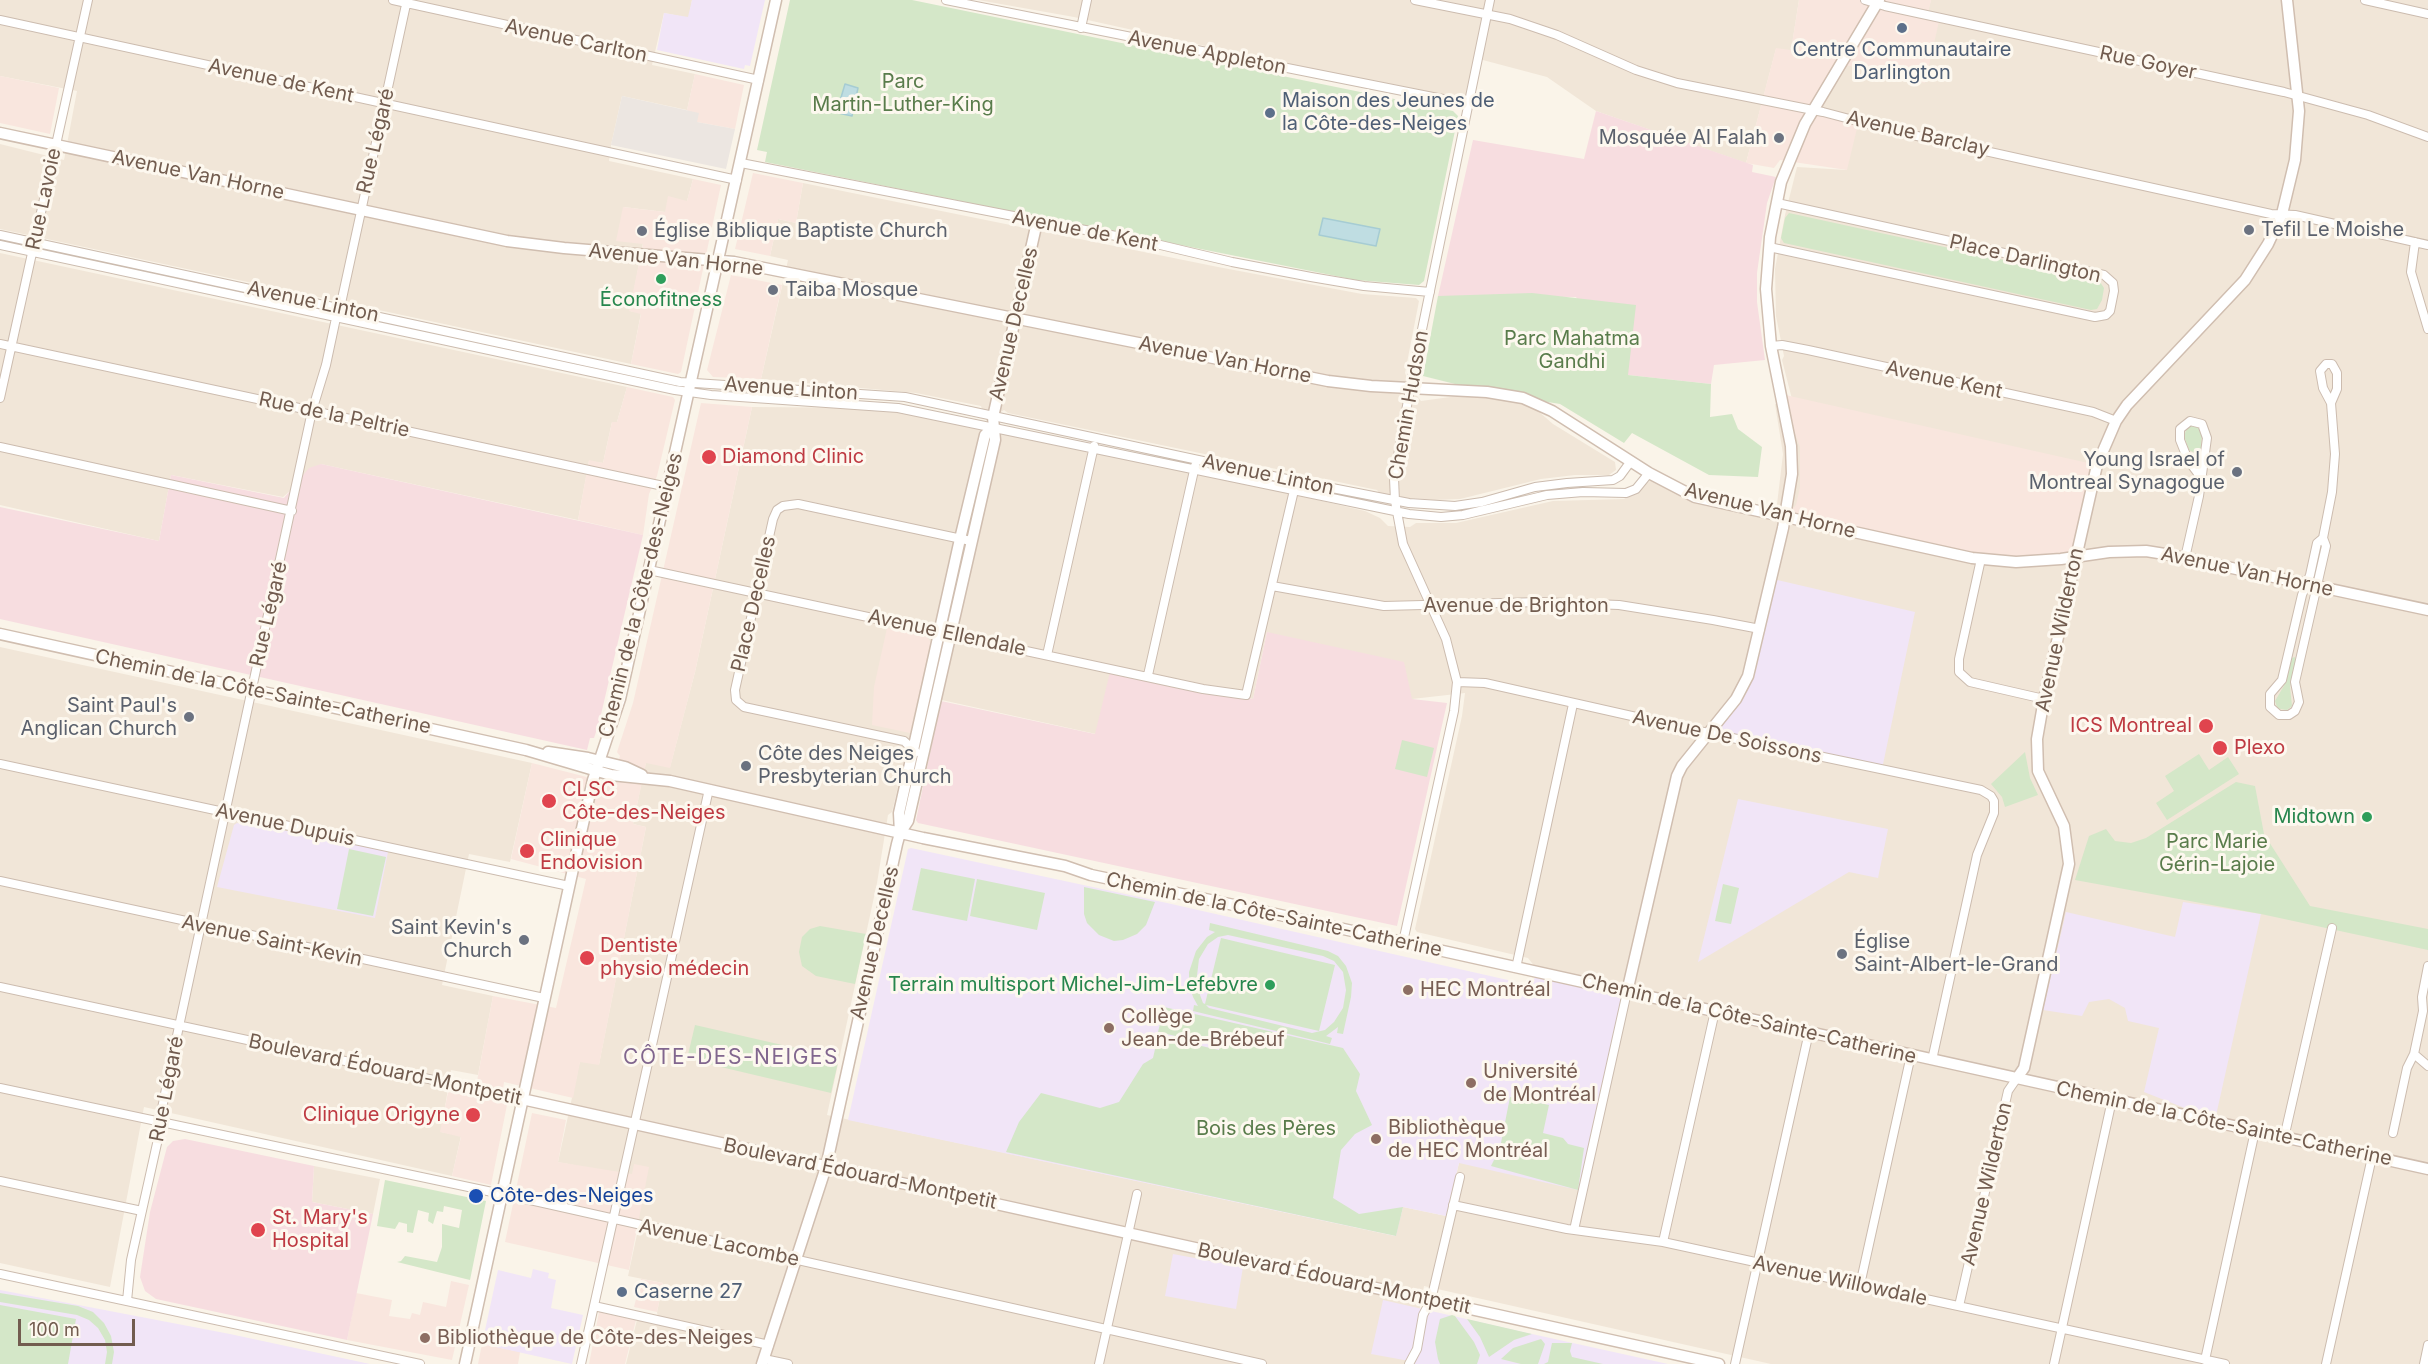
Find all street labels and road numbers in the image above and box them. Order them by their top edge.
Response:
street label: Avenue Carlton [503,14,649,68]
street label: Avenue Appleton [1126,26,1288,80]
street label: Rue Goyer [2097,41,2199,85]
street label: Avenue de Kent [206,54,356,108]
street label: Rue Légaré [352,86,400,196]
street label: Avenue Barclay [1844,106,1992,162]
street label: Avenue Van Horne [110,145,286,205]
street label: Rue Lavoie [21,146,67,252]
street label: Avenue de Kent [1010,205,1160,257]
street label: Place Darlington [1947,230,2103,288]
street label: Avenue Van Horne [587,239,765,281]
street label: Avenue Decelles [985,245,1043,403]
street label: Avenue Linton [245,276,381,328]
street label: Chemin Hudson [1384,328,1434,482]
street label: Avenue Van Horne [1137,331,1313,389]
street label: Avenue Kent [1884,356,2004,404]
street label: Avenue Linton [723,372,859,406]
street label: Rue de la Peltrie [256,387,412,443]
street label: Avenue Linton [1200,449,1336,501]
street label: Chemin de la Côte-des-Neiges [594,450,688,740]
street label: Avenue Van Horne [1682,478,1858,544]
street label: Place Decelles [727,534,781,674]
street label: Avenue Van Horne [2159,542,2335,602]
street label: Avenue Wilderton [2031,546,2089,714]
street label: Rue Légaré [245,559,293,669]
street label: Avenue de Brighton [1423,594,1609,618]
street label: Avenue Ellendale [866,605,1028,661]
street label: Chemin de la Côte-Sainte-Catherine [93,645,433,739]
street label: Avenue De Soissons [1630,705,1824,769]
street label: Avenue Dupuis [213,799,357,851]
street label: Avenue Decelles [846,864,904,1022]
street label: Chemin de la Côte-Sainte-Catherine [1104,868,1444,962]
street label: Avenue Saint-Kevin [180,910,364,972]
street label: Chemin de la Côte-Sainte-Catherine [1579,969,1919,1069]
street label: Boulevard Édouard-Montpetit [246,1029,524,1111]
street label: Rue Légaré [145,1034,189,1144]
street label: Chemin de la Côte-Sainte-Catherine [2054,1077,2394,1171]
street label: Avenue Wilderton [1957,1100,2017,1268]
street label: Boulevard Édouard-Montpetit [721,1133,999,1215]
street label: Avenue Lacombe [637,1214,801,1272]
street label: Boulevard Édouard-Montpetit [1195,1238,1473,1320]
street label: Avenue Willowdale [1751,1251,1929,1311]

